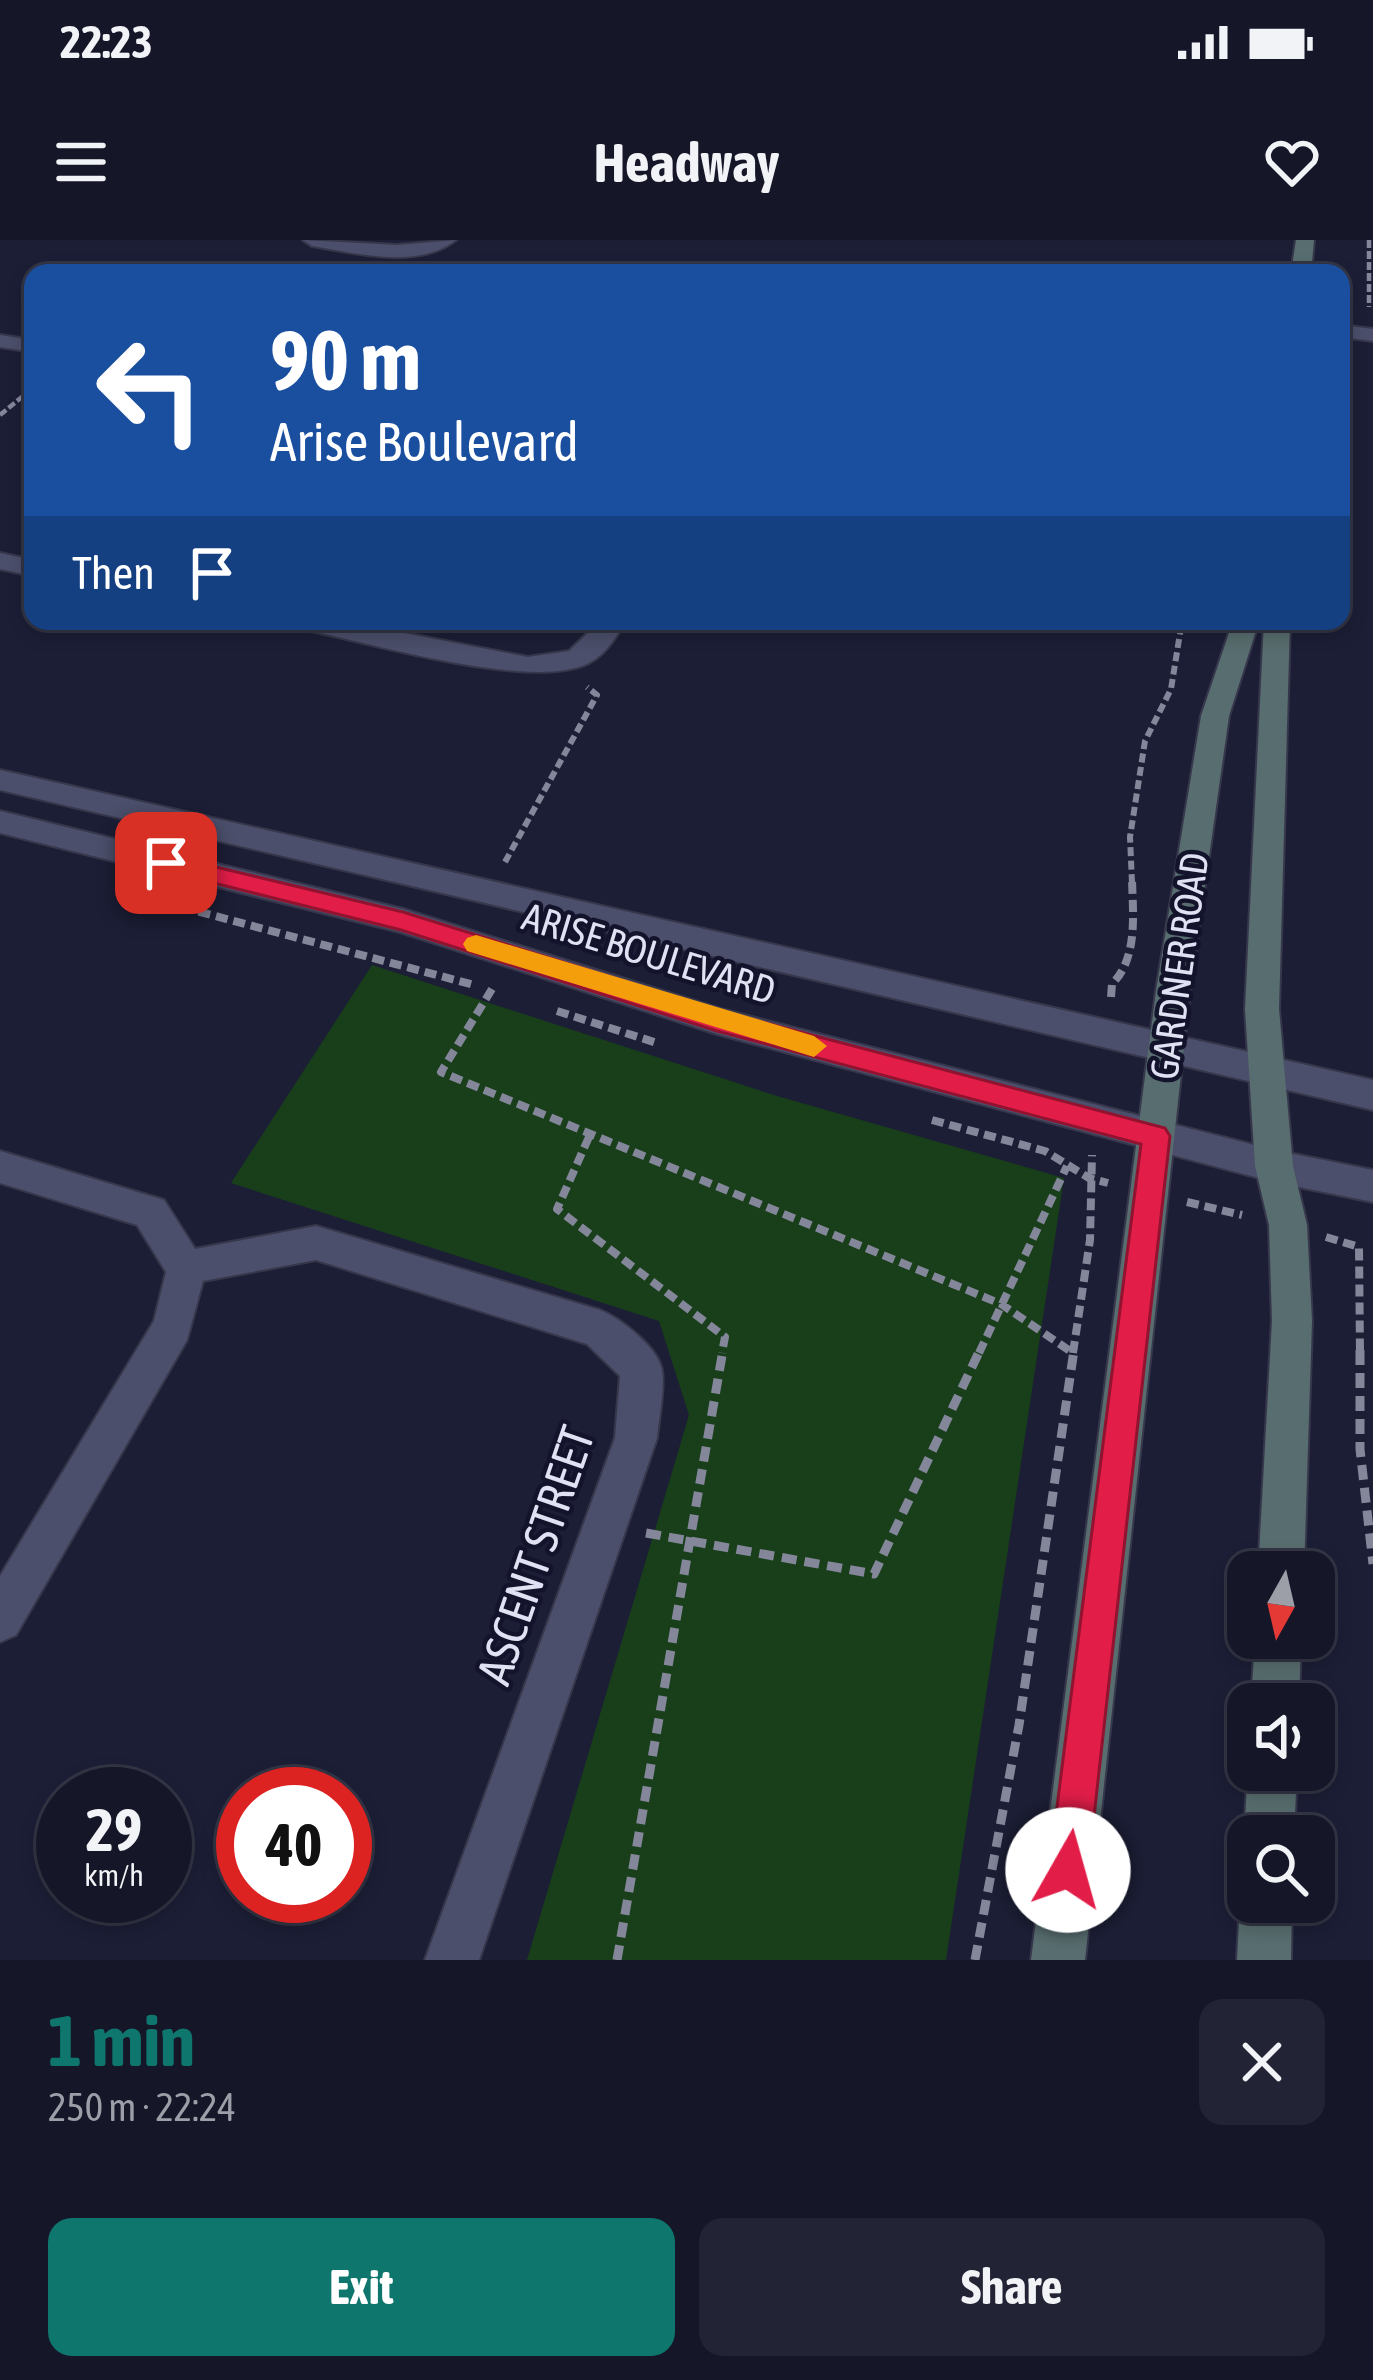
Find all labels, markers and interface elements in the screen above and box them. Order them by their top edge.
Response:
text: 22:23 [60,16,153,68]
icon: menu [48,129,114,195]
icon: heart [1259,129,1325,195]
text: Headway [594,132,779,193]
icon: left [72,312,228,468]
text: 90 m [270,312,421,408]
text: Arise Boulevard [270,411,579,472]
icon: arrive [179,540,245,606]
text: Then [72,547,155,599]
pin [115,812,217,914]
icon: arrive [133,830,199,896]
street label: GARDNER ROAD [1141,850,1217,1082]
street label: ARISE BOULEVARD [517,894,781,1012]
street label: ASCENT STREET [465,1419,605,1691]
north arrow [1227,1551,1335,1659]
map controls [1227,1551,1335,1923]
button: sound [1227,1683,1335,1791]
speed limit sign: 40 [216,1767,372,1923]
text: 29 [86,1795,142,1864]
position arrow [1005,1807,1131,1933]
button: search [1227,1815,1335,1923]
text: km/h [84,1858,144,1892]
text: 1 min [48,1999,195,2081]
button: close [1199,1999,1325,2125]
text: 250 m · 22:24 [48,2085,236,2129]
button: Exit [48,2218,675,2356]
button: Share [699,2218,1325,2356]

